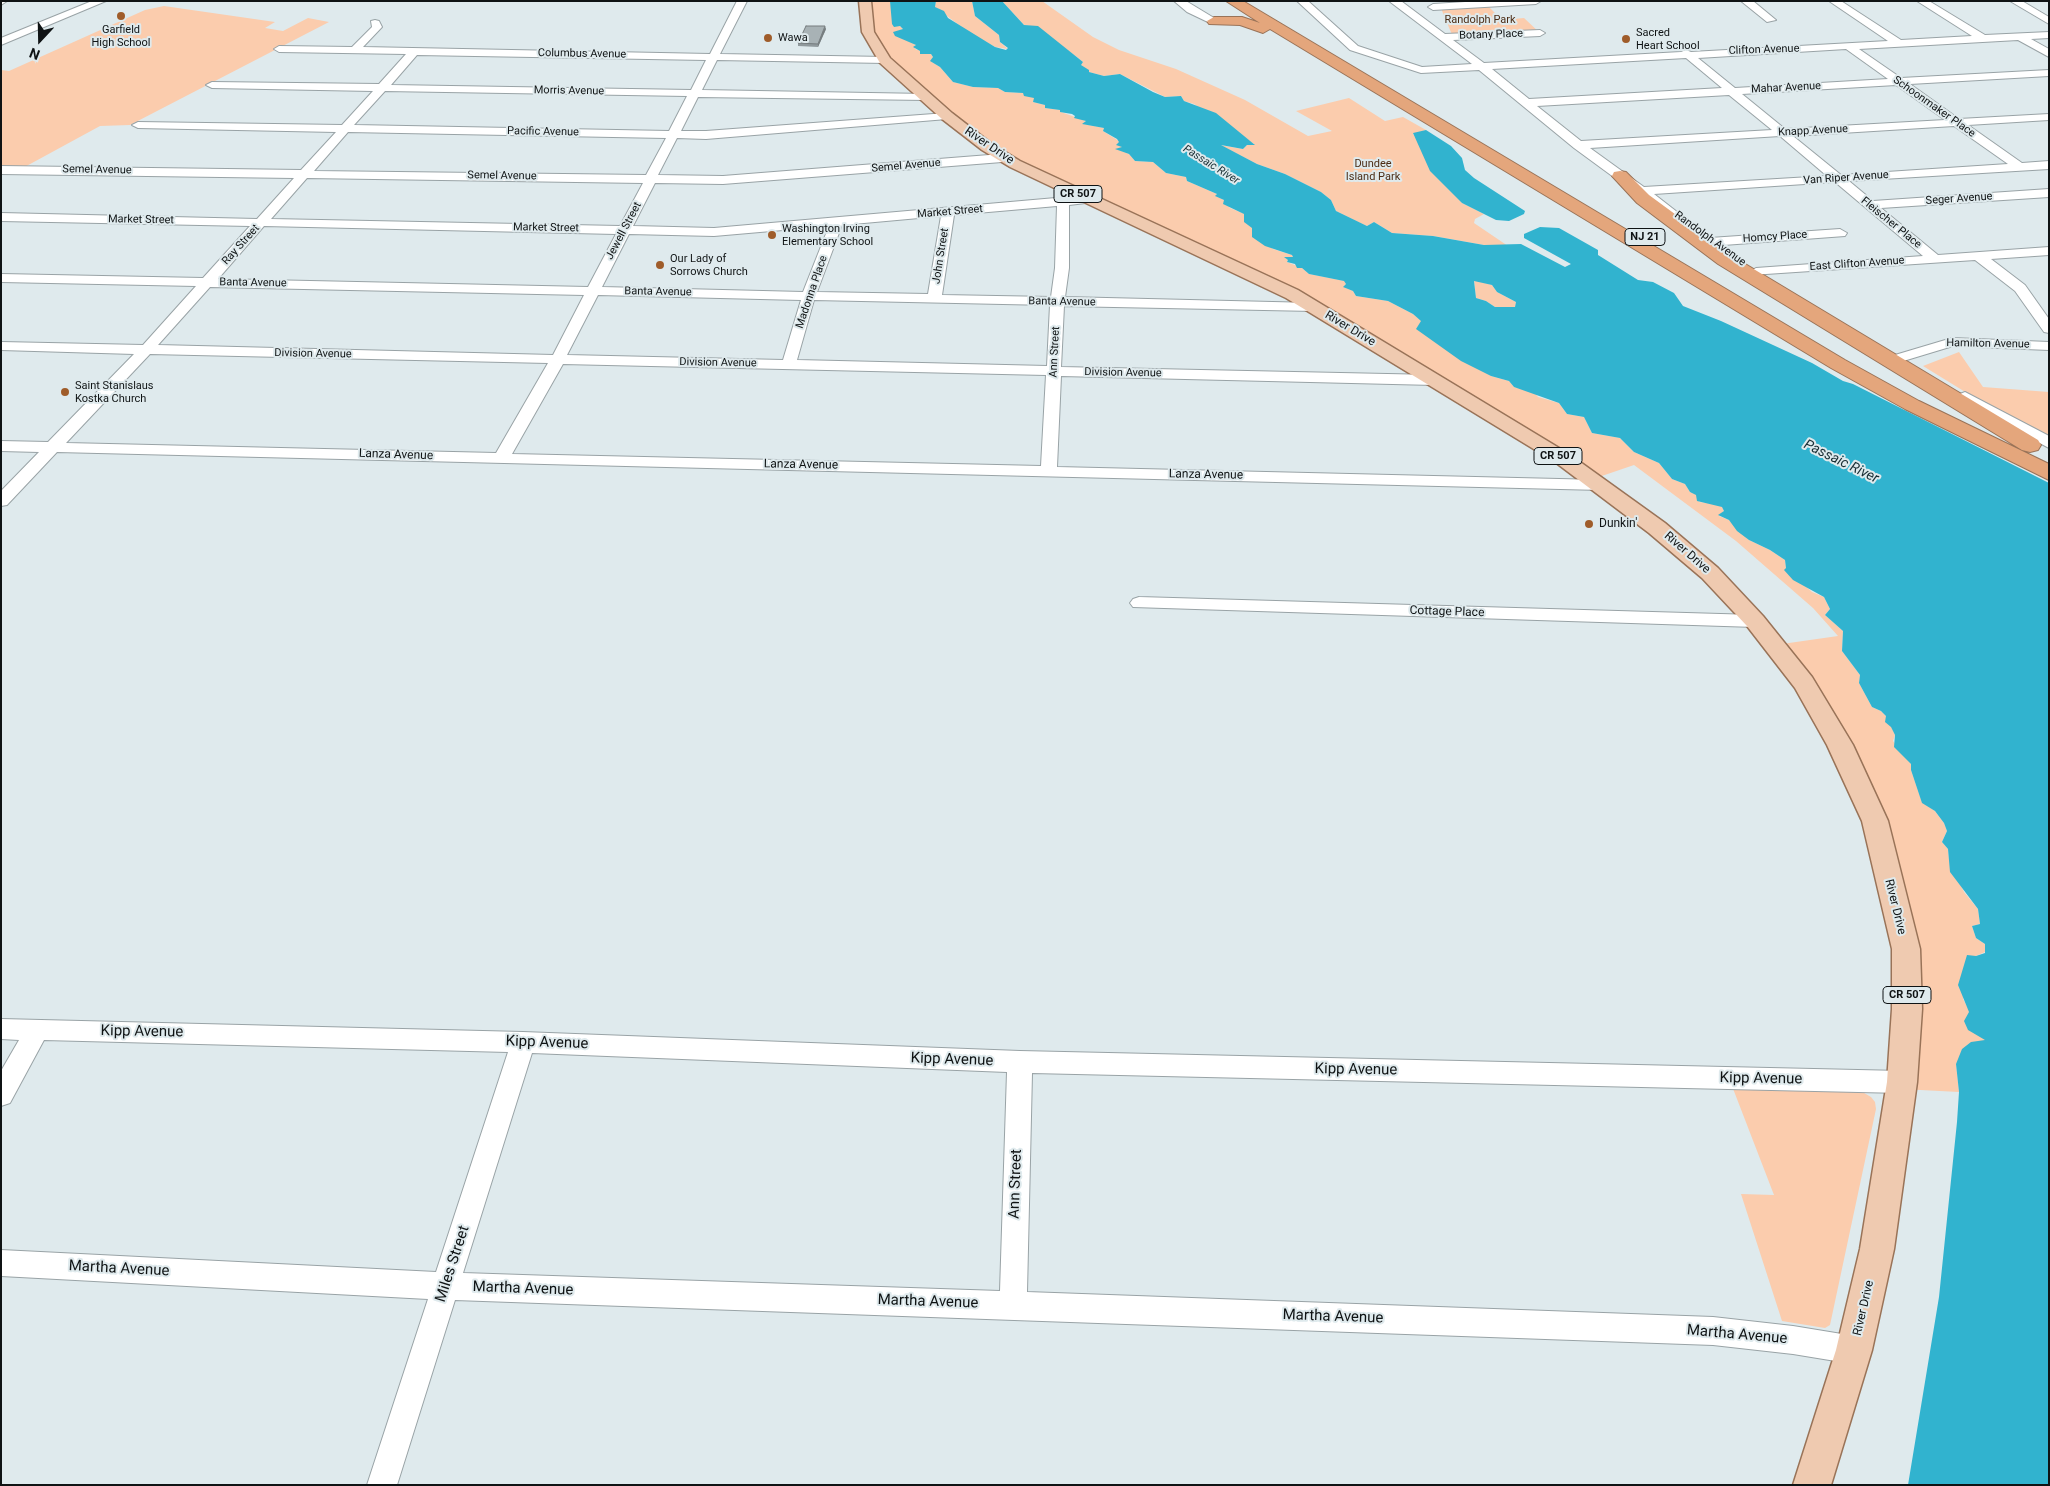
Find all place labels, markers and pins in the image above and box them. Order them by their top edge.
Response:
marker: Garfield High School [115,10,127,22]
place label: Garfield High School [91,23,151,49]
place label: Sacred Heart School [1636,26,1700,52]
place label: Wawa [778,31,808,45]
marker: Wawa [762,32,774,44]
marker: Sacred Heart School [1620,33,1632,45]
place label: Washington Irving Elementary School [782,222,873,248]
marker: Washington Irving Elementary School [766,229,778,241]
place label: Our Lady of Sorrows Church [670,252,748,278]
marker: Our Lady of Sorrows Church [654,259,666,271]
place label: Saint Stanislaus Kostka Church [75,379,154,405]
marker: Saint Stanislaus Kostka Church [59,386,71,398]
place label: Dunkin' [1599,517,1637,531]
marker: Dunkin' [1583,518,1595,530]

